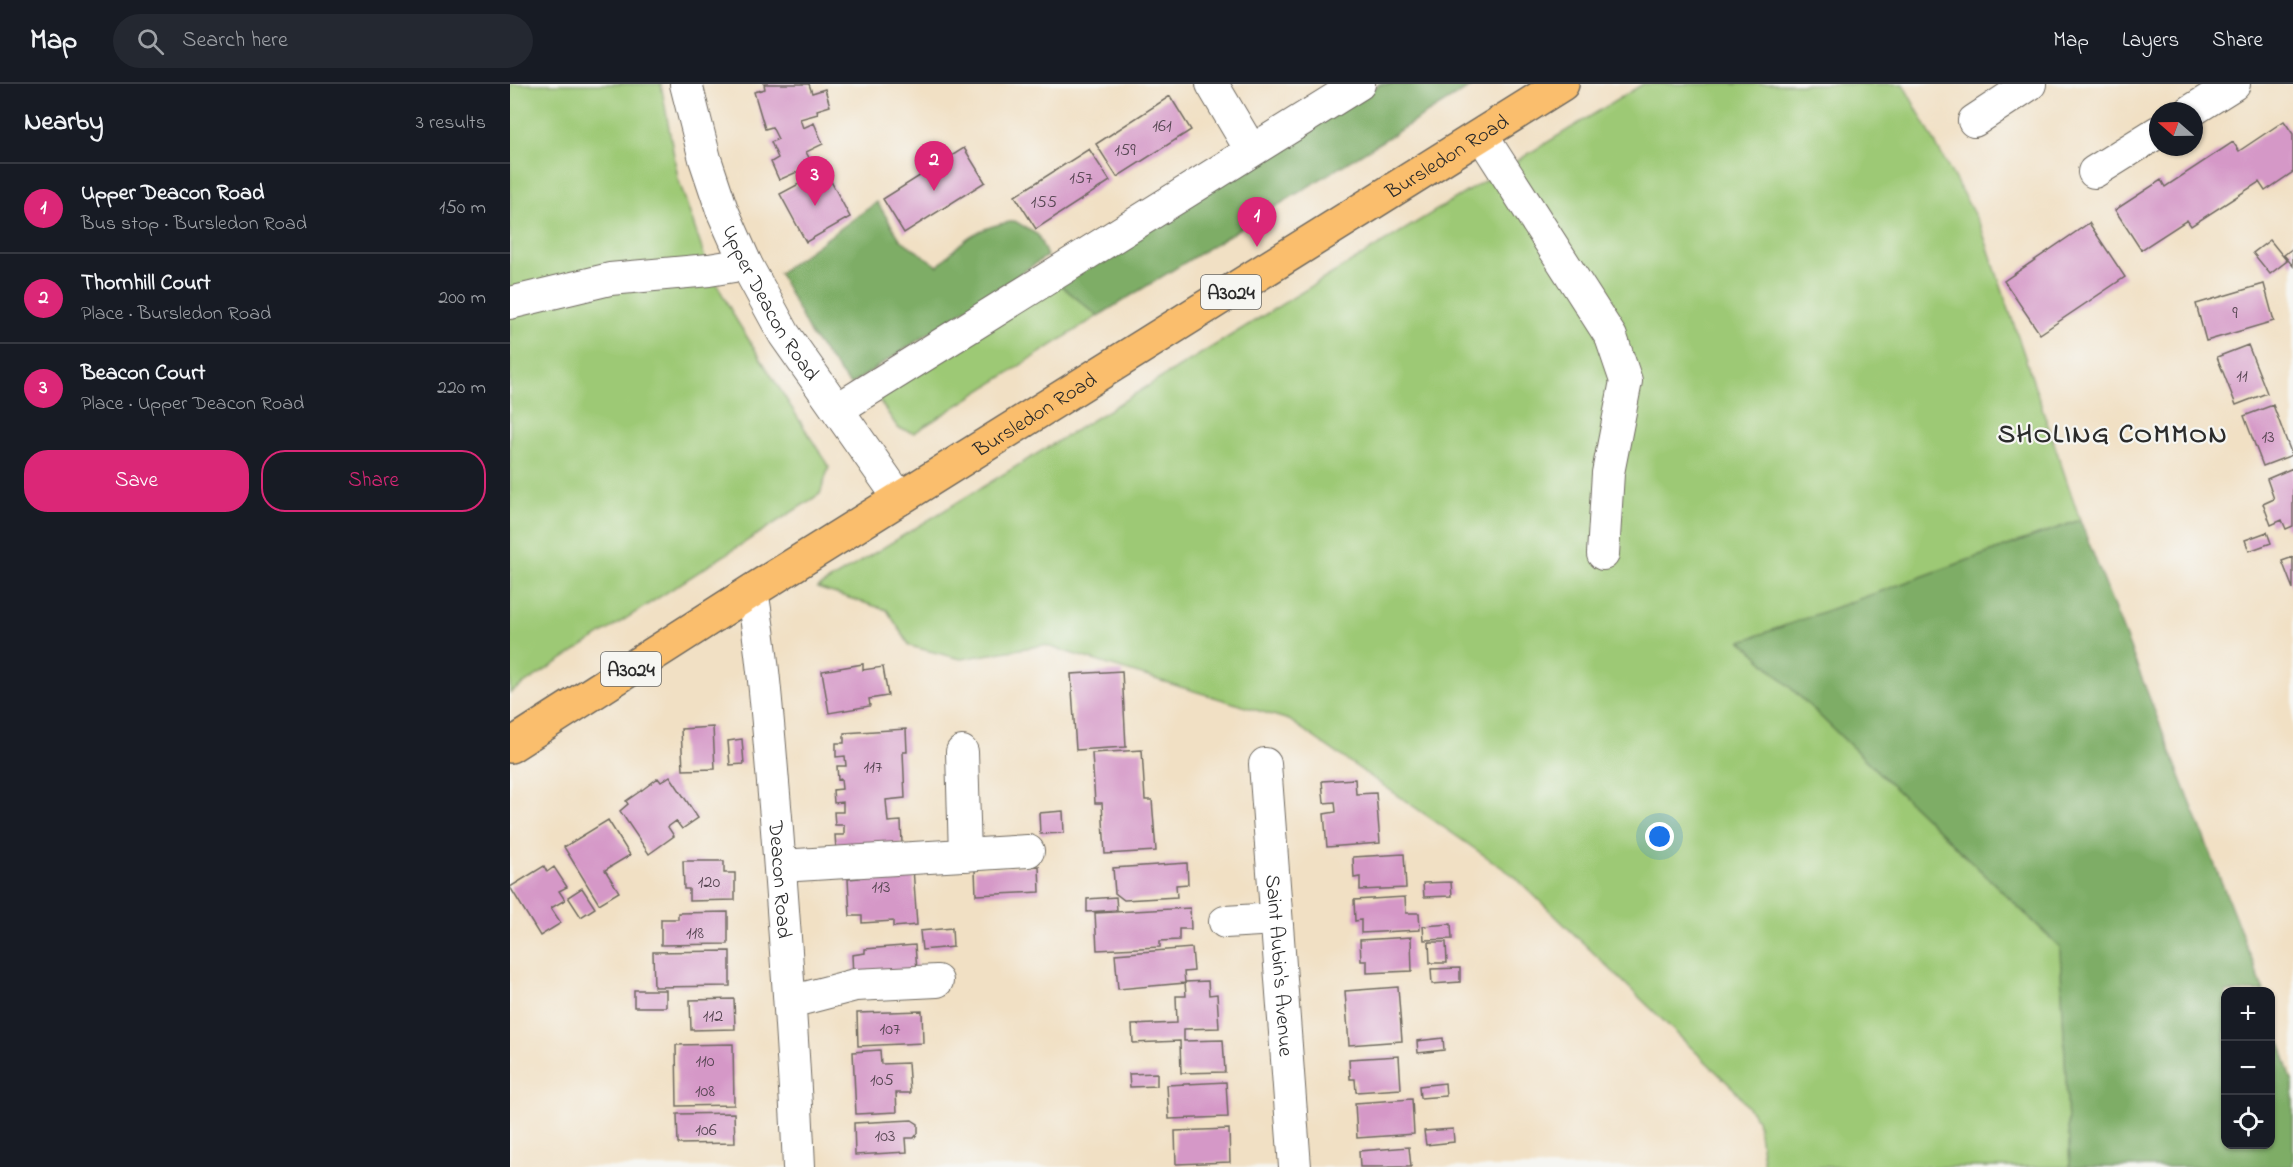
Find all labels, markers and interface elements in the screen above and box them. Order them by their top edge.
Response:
search box [113,14,533,68]
text: Map [30,21,77,62]
icon: search [134,25,167,58]
text: Search here [182,25,288,57]
text: Map [2053,26,2089,56]
text: Layers [2122,26,2179,56]
text: Share [2212,26,2263,56]
north arrow [2149,102,2203,156]
text: Nearby [24,104,103,142]
street label: Bursledon Road [1380,108,1515,208]
text: 3 results [416,109,486,138]
house number: 161 [1152,114,1172,140]
house number: 159 [1114,138,1136,164]
pin: 2 [914,141,954,191]
pin: 3 [796,156,834,206]
house number: 157 [1069,166,1093,192]
text: Upper Deacon Road [81,178,264,210]
house number: 155 [1031,190,1057,216]
text: 1 [40,194,47,223]
text: 150 m [439,194,486,223]
pin: 1 [1238,198,1276,247]
text: Bus stop · Bursledon Road [81,210,307,239]
street label: Upper Deacon Road [714,221,826,388]
text: Thornhill Court [81,268,211,300]
road number: A3024 [1201,275,1261,309]
text: 2 [39,284,48,313]
text: 200 m [438,284,486,313]
text: Place · Bursledon Road [81,300,271,329]
house number: 9 [2232,301,2238,327]
text: Beacon Court [81,358,205,390]
house number: 11 [2236,364,2248,390]
street label: Bursledon Road [968,366,1103,466]
text: 3 [39,374,48,403]
text: 220 m [437,374,486,403]
text: Place · Upper Deacon Road [81,390,304,419]
district label: SHOLING COMMON [1998,416,2228,455]
house number: 13 [2261,425,2275,451]
button: Save [24,450,249,512]
button: Share [261,450,486,512]
road number: A3024 [601,652,661,686]
house number: 117 [864,755,883,781]
street label: Deacon Road [759,819,798,940]
your location [1645,822,1674,851]
house number: 120 [698,870,720,896]
street label: Saint Aubin's Avenue [1256,874,1300,1058]
house number: 113 [872,875,890,901]
house number: 118 [686,921,704,947]
map controls [2221,987,2275,1149]
button: + [2221,987,2275,1041]
house number: 112 [703,1004,723,1030]
house number: 107 [880,1017,901,1043]
button: − [2221,1041,2275,1095]
house number: 110 [695,1049,715,1075]
house number: 105 [870,1068,894,1094]
house number: 108 [695,1079,715,1105]
button: locate [2221,1095,2275,1149]
house number: 106 [695,1118,717,1144]
house number: 103 [875,1124,895,1150]

